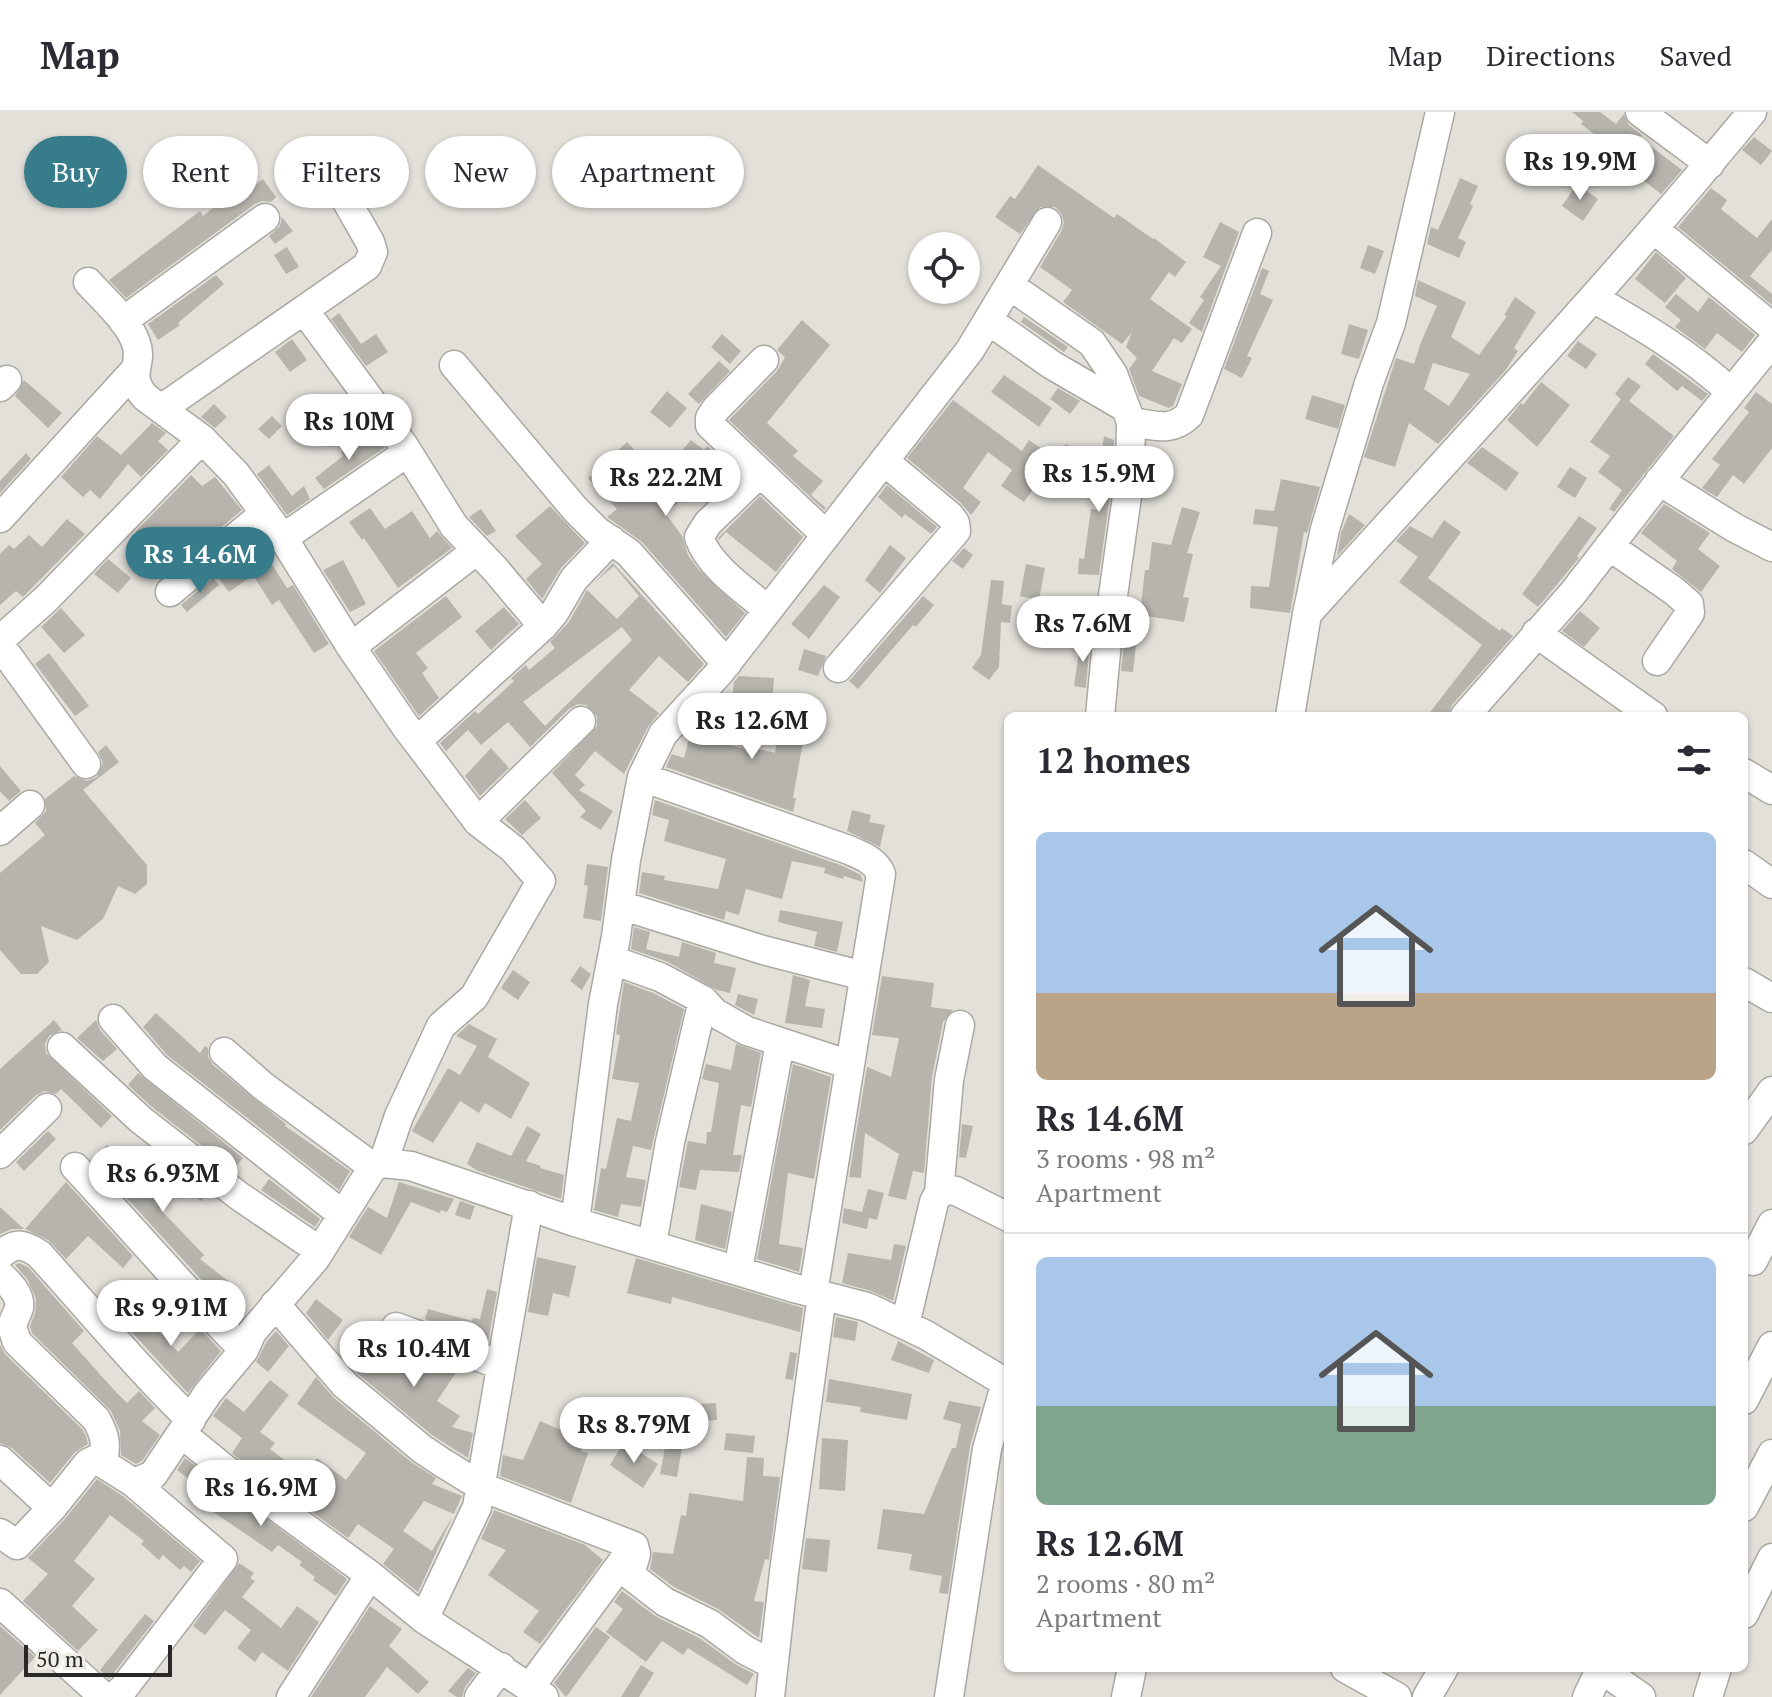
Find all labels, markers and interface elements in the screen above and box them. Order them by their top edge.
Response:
text: Map [40,30,120,80]
text: Map [1388,37,1442,74]
text: Directions [1486,37,1616,74]
text: Saved [1660,37,1732,74]
pin: Rs 19.9M [1497,134,1663,202]
chip: Buy [24,136,127,208]
chip: Rent [143,136,258,208]
chip: Filters [274,136,409,208]
chip: New [425,136,536,208]
chip: Apartment [552,136,744,208]
text: Rs 19.9M [1524,143,1636,177]
map controls [908,232,980,304]
button: locate [908,232,980,304]
pin: Rs 10M [284,394,414,462]
text: Rs 10M [304,403,394,437]
pin: Rs 15.9M [1016,446,1182,514]
pin: Rs 22.2M [583,450,749,518]
text: Rs 15.9M [1043,455,1155,489]
text: Rs 22.2M [610,459,722,493]
pin: Rs 14.6M [117,527,283,595]
text: Rs 14.6M [144,536,256,570]
pin: Rs 7.6M [1009,596,1157,664]
text: Rs 7.6M [1035,605,1131,639]
pin: Rs 12.6M [669,693,835,761]
text: Rs 12.6M [696,702,808,736]
text: 12 homes [1036,738,1191,783]
icon: filters [1672,738,1716,782]
icon: home [1304,884,1448,1028]
text: Rs 14.6M [1036,1096,1184,1141]
text: 3 rooms · 98 m² [1036,1141,1215,1175]
pin: Rs 6.93M [80,1146,246,1214]
text: Rs 6.93M [107,1155,219,1189]
text: Apartment [1036,1175,1162,1209]
pin: Rs 9.91M [88,1280,254,1348]
text: Rs 9.91M [115,1289,227,1323]
icon: home [1304,1309,1448,1453]
pin: Rs 10.4M [331,1321,497,1389]
text: Rs 10.4M [358,1330,470,1364]
pin: Rs 8.79M [551,1397,717,1465]
text: Rs 8.79M [578,1406,690,1440]
pin: Rs 16.9M [178,1460,344,1528]
text: Rs 16.9M [205,1469,317,1503]
text: Rs 12.6M [1036,1521,1184,1566]
text: 2 rooms · 80 m² [1036,1566,1215,1600]
text: Apartment [1036,1600,1162,1634]
scale bar [24,1641,172,1677]
text: 50 m [36,1644,84,1673]

